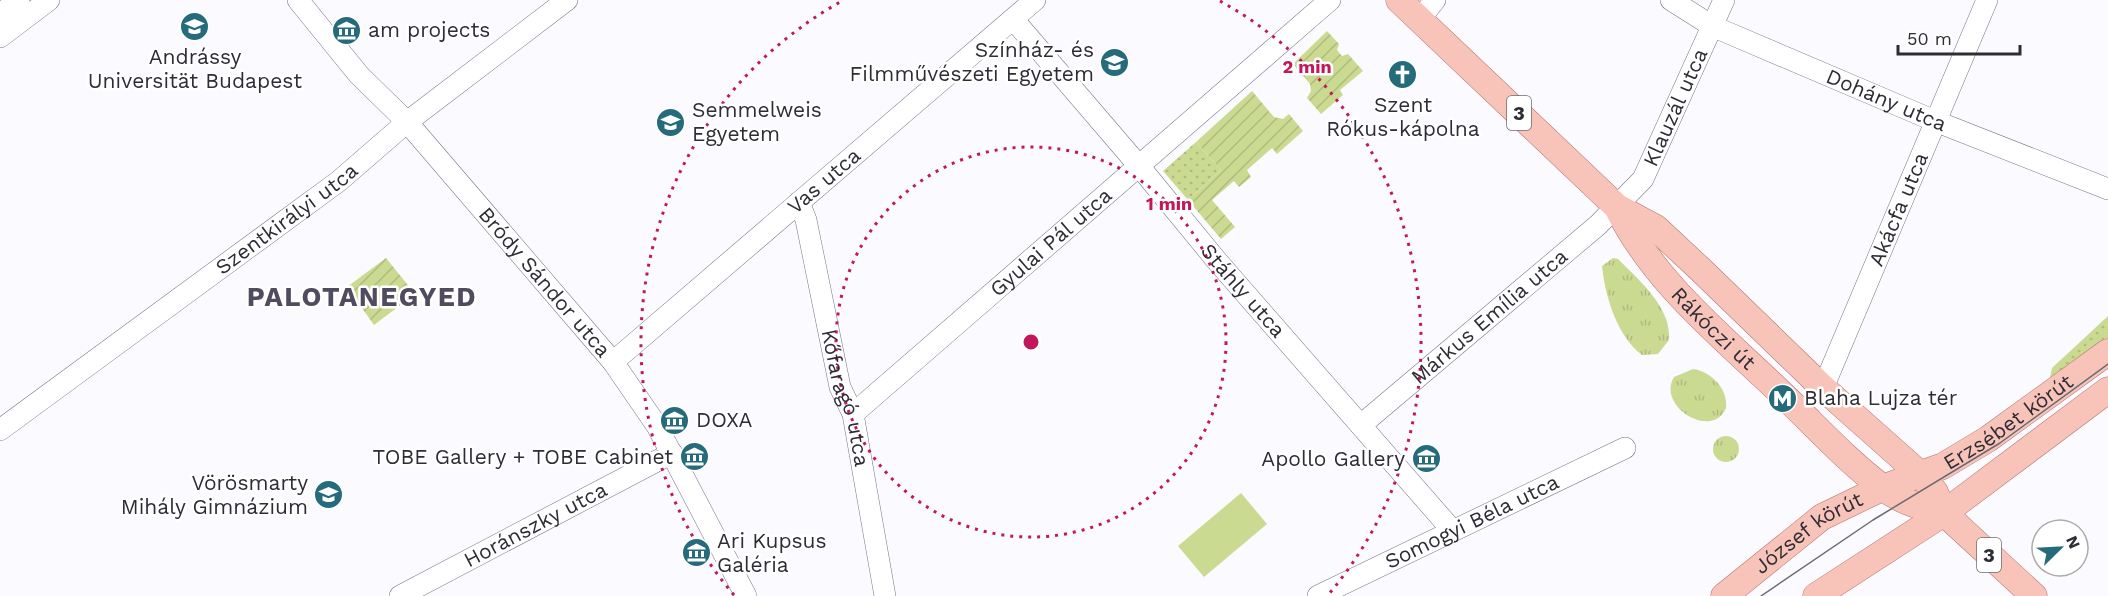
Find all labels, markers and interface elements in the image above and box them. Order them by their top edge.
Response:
school or university icon: Andrássy Universität Budapest [179,10,211,42]
museum icon: am projects [331,14,363,46]
place label: am projects [368,17,490,42]
scale bar [1898,18,2020,56]
text: 50 m [1907,28,1952,49]
place label: Színház- és Filmművészeti Egyetem [850,37,1094,86]
place label: Andrássy Universität Budapest [88,44,302,93]
street label: Klauzál utca [1637,44,1712,170]
school or university icon: Színház- és Filmművészeti Egyetem [1099,46,1131,78]
text: 2 min [1282,56,1332,77]
church icon: Szent Rókus-kápolna [1387,58,1419,90]
street label: Dohány utca [1823,63,1950,136]
place label: Szent Rókus-kápolna [1326,92,1480,141]
road number: 3 [1507,96,1531,130]
place label: Semmelweis Egyetem [692,97,822,146]
school or university icon: Semmelweis Egyetem [655,106,687,138]
street label: Vas utca [782,142,865,219]
street label: Akácfa utca [1863,148,1933,270]
street label: Szentkirályi utca [210,157,363,279]
street label: Gyulai Pál utca [985,182,1117,301]
text: 1 min [1146,193,1192,214]
street label: Bródy Sándor utca [474,202,616,362]
street label: Stáhly utca [1196,238,1291,342]
street label: Márkus Emília utca [1406,243,1572,389]
district label: PALOTANEGYED [247,281,477,313]
street label: Rákóczi út [1666,282,1761,375]
street label: Kőfaragó utca [817,327,875,468]
centre of rings [1021,332,1041,352]
street label: Erzsébet körút [1939,368,2078,475]
metro station icon: Blaha Lujza tér [1767,382,1799,414]
place label: Blaha Lujza tér [1804,385,1958,410]
museum icon: DOXA [659,404,691,436]
place label: DOXA [696,407,753,432]
museum icon: TOBE Gallery + TOBE Cabinet [678,441,710,473]
museum icon: Apollo Gallery [1410,443,1442,475]
place label: TOBE Gallery + TOBE Cabinet [373,444,673,469]
place label: Apollo Gallery [1261,446,1405,471]
street label: Somogyi Béla utca [1381,469,1563,574]
place label: Vörösmarty Mihály Gimnázium [121,470,308,519]
street label: Horánszky utca [459,476,611,572]
school or university icon: Vörösmarty Mihály Gimnázium [313,479,345,511]
street label: József körút [1749,486,1867,579]
north arrow [2030,518,2090,578]
place label: Ari Kupsus Galéria [717,528,827,577]
text: N [2062,533,2084,551]
museum icon: Ari Kupsus Galéria [680,537,712,569]
road number: 3 [1977,538,2001,572]

